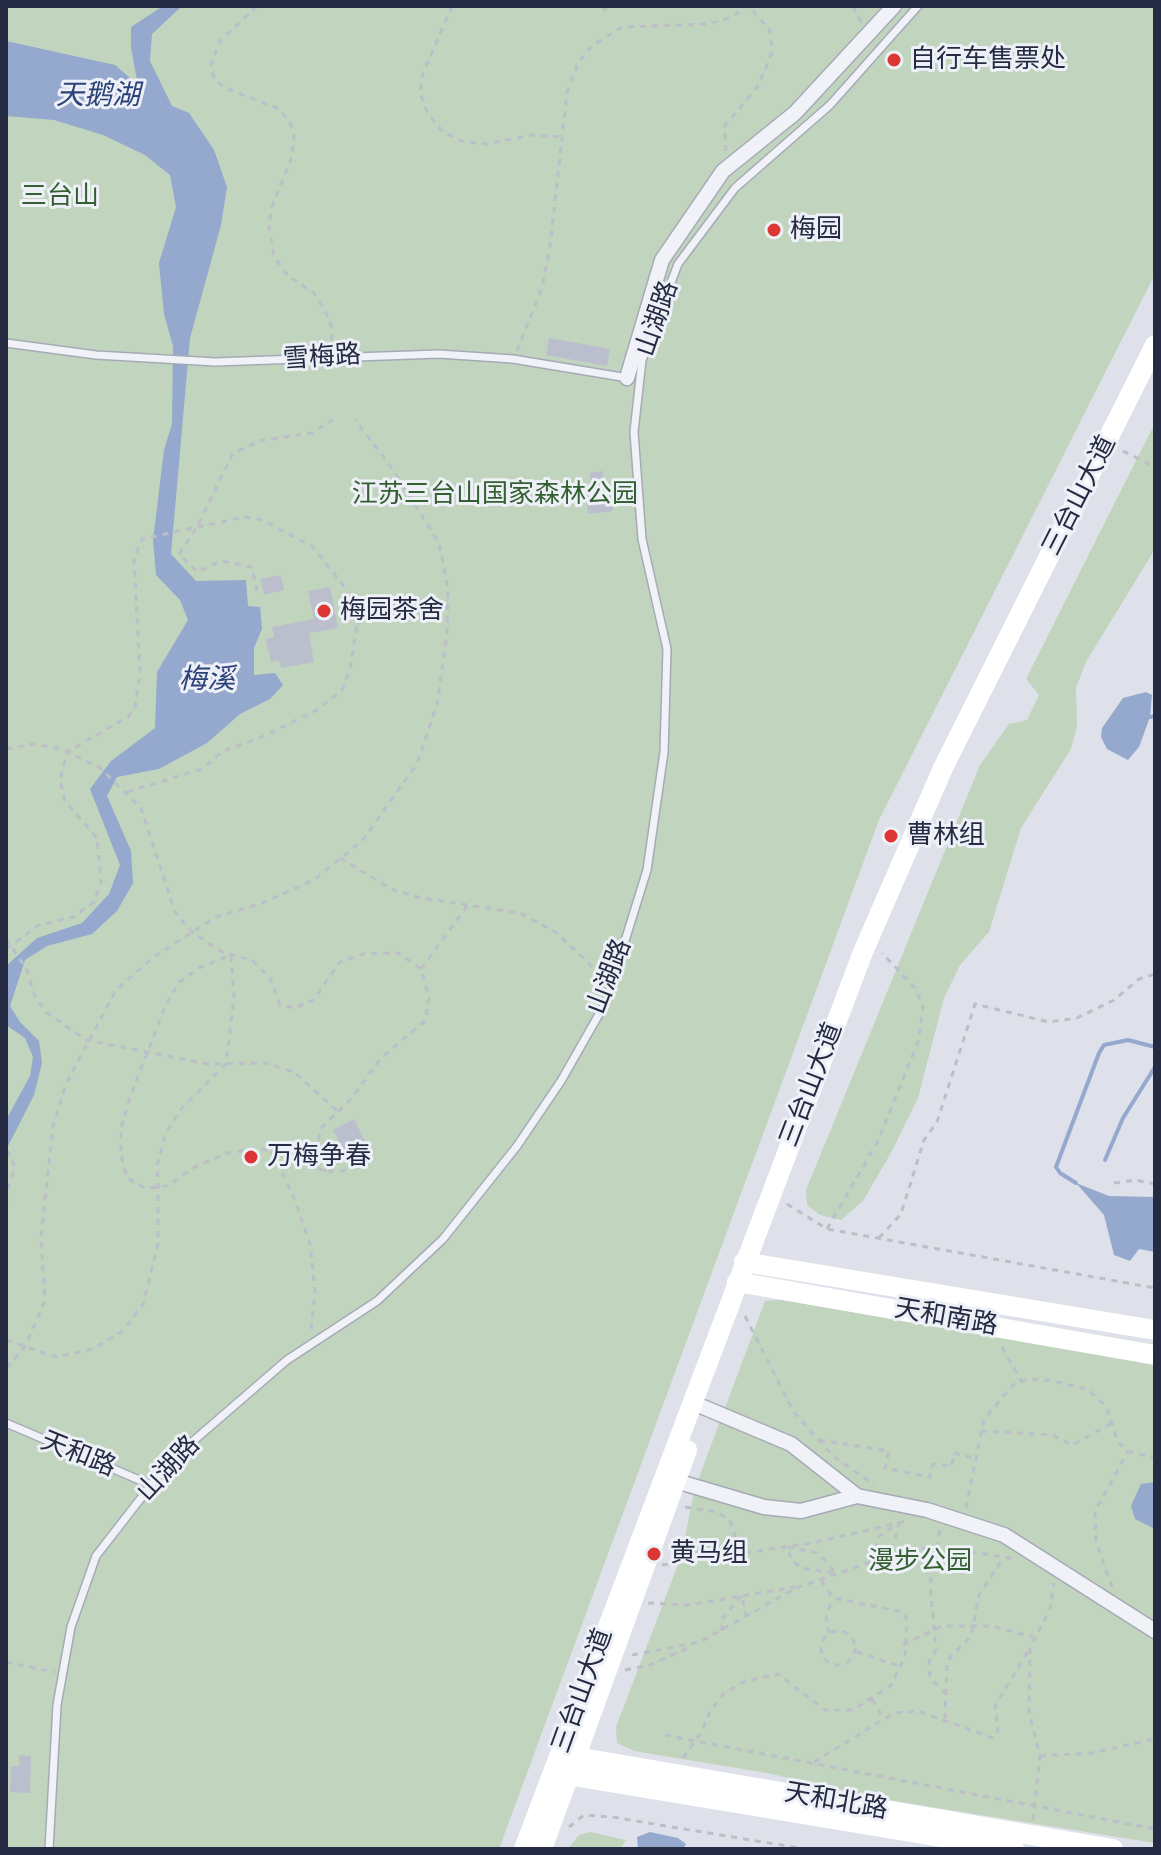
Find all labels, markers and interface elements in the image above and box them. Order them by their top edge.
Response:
place label: 自行车售票处 [910,44,1066,76]
marker: 自行车售票处 [885,51,903,69]
water label: 天鹅湖 [56,80,140,114]
park label: 三台山 [21,181,99,213]
place label: 梅园 [790,214,842,246]
marker: 梅园 [765,221,783,239]
street label: 山湖路 [631,277,685,361]
street label: 雪梅路 [282,340,362,376]
street label: 三台山大道 [1037,431,1123,561]
park label: 江苏三台山国家森林公园 [352,479,638,511]
place label: 梅园茶舍 [340,595,444,627]
marker: 梅园茶舍 [315,602,333,620]
water label: 梅溪 [179,664,235,698]
place label: 曹林组 [907,820,985,852]
marker: 曹林组 [882,827,900,845]
street label: 山湖路 [581,935,639,1019]
street label: 三台山大道 [774,1019,850,1151]
place label: 万梅争春 [267,1141,371,1173]
marker: 万梅争春 [242,1148,260,1166]
street label: 天和南路 [892,1294,1000,1342]
street label: 天和路 [36,1426,120,1484]
street label: 山湖路 [131,1430,207,1508]
place label: 黄马组 [670,1538,748,1570]
marker: 黄马组 [645,1545,663,1563]
park label: 漫步公园 [868,1546,972,1578]
street label: 三台山大道 [546,1625,620,1757]
street label: 天和北路 [782,1778,890,1826]

